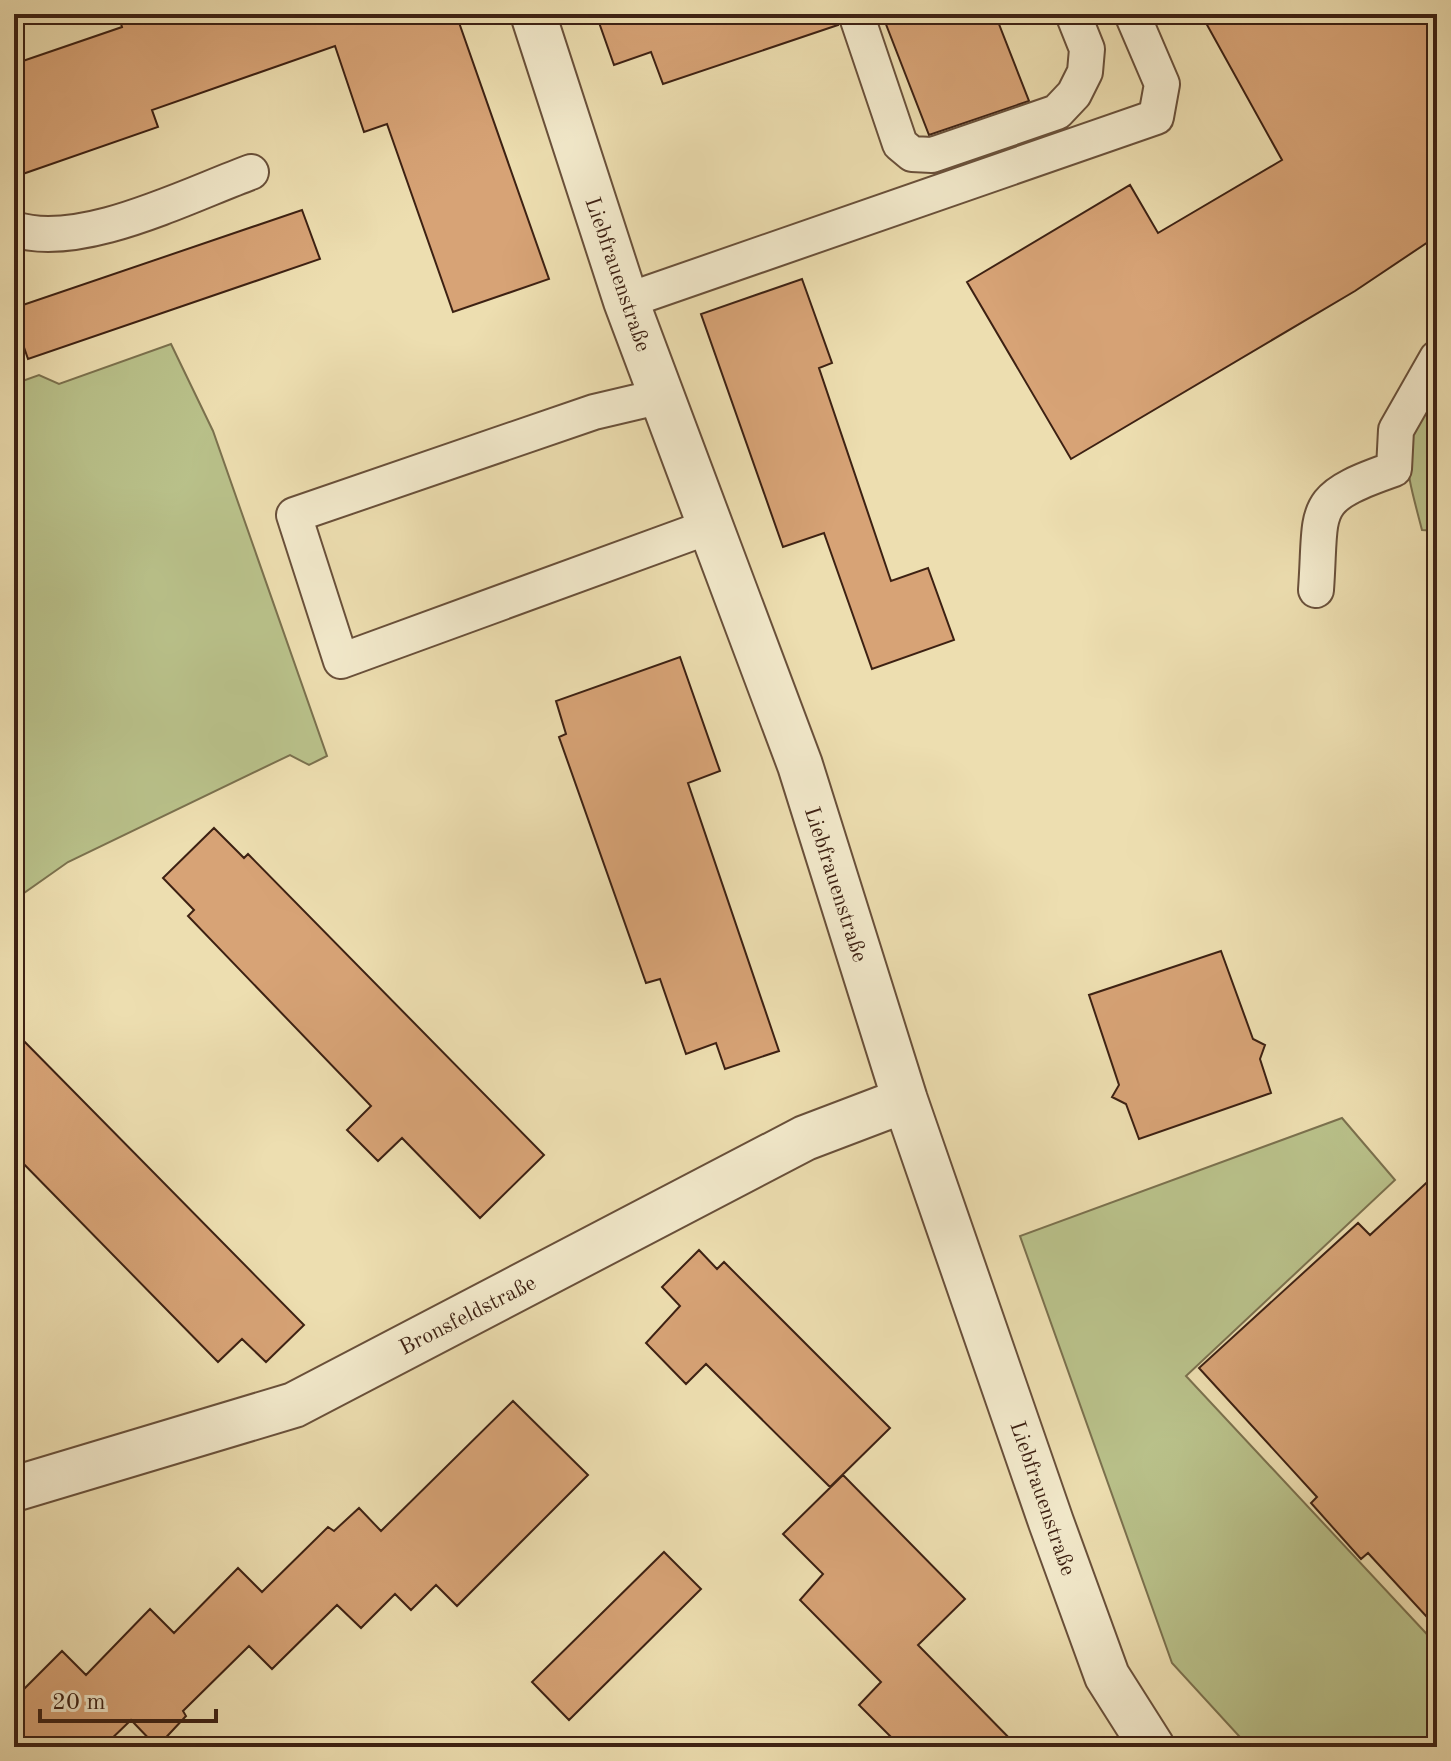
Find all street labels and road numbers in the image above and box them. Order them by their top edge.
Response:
street label: Liebfrauenstraße [580,195,654,355]
street label: Liebfrauenstraße [800,804,871,965]
street label: Bronsfeldstraße [396,1272,540,1360]
street label: Liebfrauenstraße [1005,1419,1079,1579]

